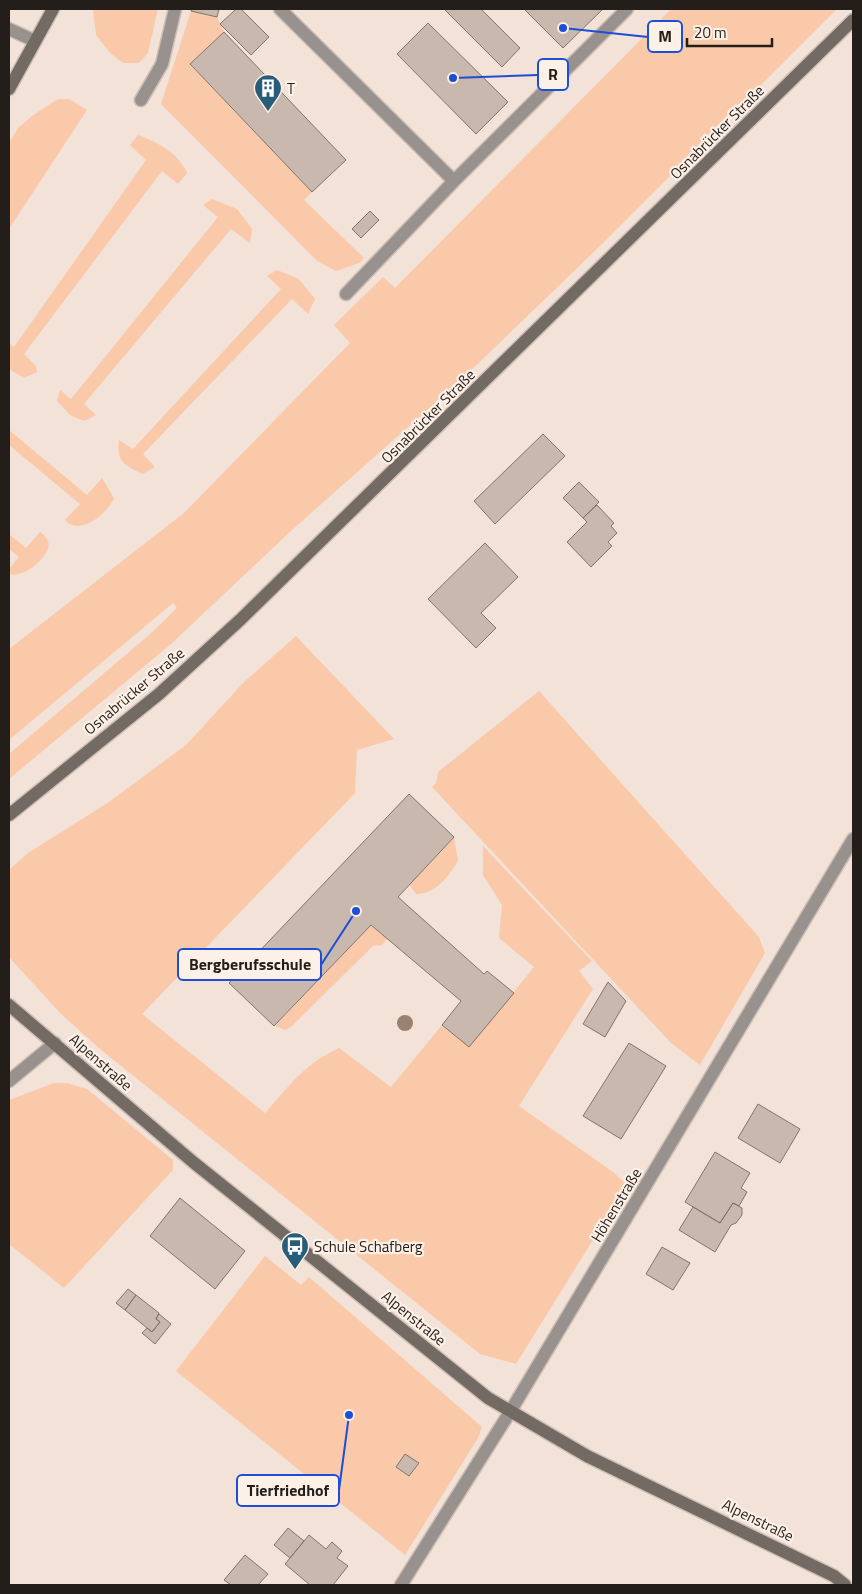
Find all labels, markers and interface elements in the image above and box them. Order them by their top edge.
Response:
scale bar [687,15,772,47]
callout: M [648,21,682,52]
text: 20 m [694,21,727,44]
text: M [658,24,672,48]
callout: R [538,59,568,90]
text: R [548,62,558,86]
building icon: T [253,73,283,112]
place label: T [287,77,295,100]
street label: Osnabrücker Straße [665,80,769,184]
street label: Osnabrücker Straße [376,364,480,468]
street label: Osnabrücker Straße [79,642,189,740]
callout: Bergberufsschule [178,949,321,980]
text: Bergberufsschule [189,952,311,976]
street label: Alpenstraße [64,1028,138,1096]
street label: Höhenstraße [585,1164,647,1246]
bus stop icon: Schule Schafberg [280,1231,310,1270]
place label: Schule Schafberg [314,1235,423,1258]
street label: Alpenstraße [377,1285,451,1351]
callout: Tierfriedhof [237,1475,339,1506]
text: Tierfriedhof [247,1478,330,1502]
street label: Alpenstraße [718,1493,798,1547]

